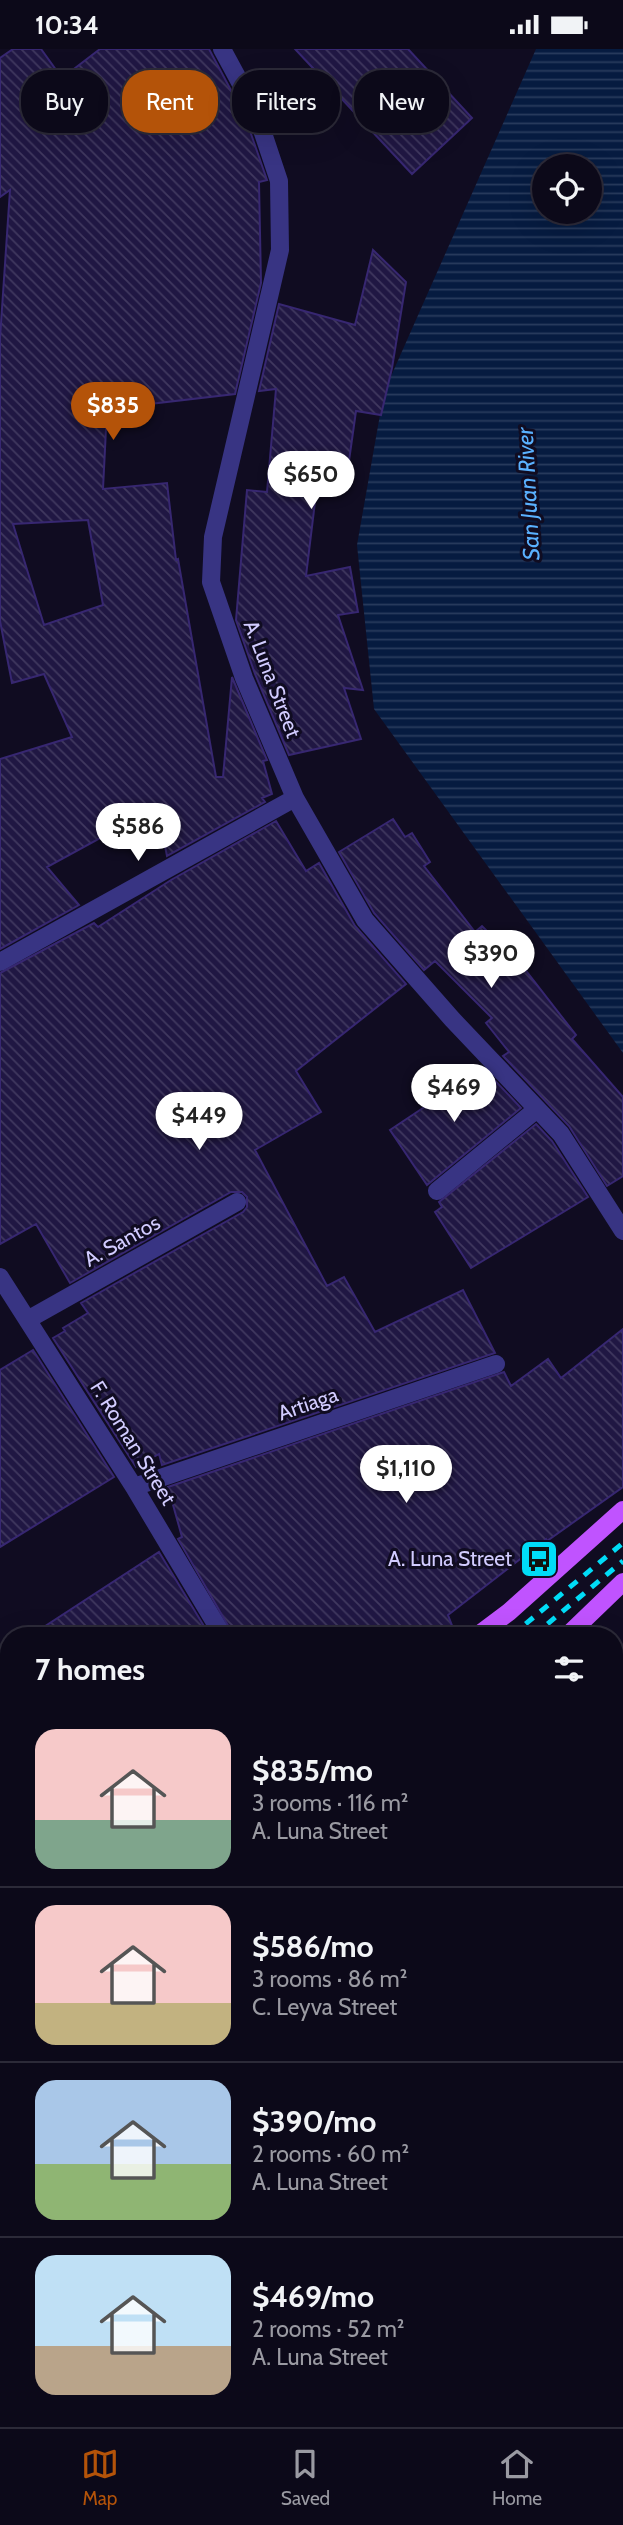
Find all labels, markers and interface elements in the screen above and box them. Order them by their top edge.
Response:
text: 10:34 [35,9,99,41]
chip: Buy [21,70,108,133]
chip: Rent [122,70,218,133]
chip: Filters [232,70,340,133]
chip: New [354,70,449,133]
map controls [532,154,602,224]
button: locate [532,154,602,224]
pin: $835 [72,383,154,442]
text: $835 [87,391,139,419]
water label: San Juan River [510,426,545,561]
pin: $650 [270,451,352,511]
text: $650 [284,460,338,488]
street label: A. Luna Street [239,616,306,741]
pin: $586 [97,803,179,863]
text: $586 [112,812,164,840]
pin: $390 [450,930,532,990]
text: $390 [464,939,518,967]
pin: $469 [413,1065,495,1124]
text: $469 [427,1073,481,1101]
pin: $449 [158,1093,240,1152]
text: $449 [172,1101,226,1129]
street label: A. Santos [79,1209,164,1272]
street label: F. Roman Street [85,1376,181,1509]
street label: Artiaga [275,1382,341,1425]
pin: $1,110 [349,1445,463,1505]
text: $1,110 [376,1454,436,1482]
bus stop icon: A. Luna Street [518,1538,560,1580]
place label: A. Luna Street [388,1546,512,1571]
icon: filters [550,1650,588,1688]
text: 7 homes [35,1651,145,1688]
text: $835/mo [252,1752,373,1789]
icon: home [91,1757,175,1841]
text: 3 rooms · 116 m² [252,1789,408,1817]
text: A. Luna Street [252,1817,388,1845]
text: $586/mo [252,1928,374,1965]
icon: home [91,1933,175,2017]
text: 3 rooms · 86 m² [252,1965,407,1993]
text: C. Leyva Street [252,1993,397,2021]
text: $390/mo [252,2103,376,2140]
icon: home [91,2108,175,2192]
text: 2 rooms · 60 m² [252,2140,409,2168]
text: A. Luna Street [252,2168,388,2196]
text: $469/mo [252,2278,374,2315]
icon: home [91,2283,175,2367]
text: 2 rooms · 52 m² [252,2315,405,2343]
text: A. Luna Street [252,2343,388,2371]
tab: Map [81,2445,119,2510]
tab: Saved [281,2445,330,2510]
tab: Home [492,2445,542,2510]

